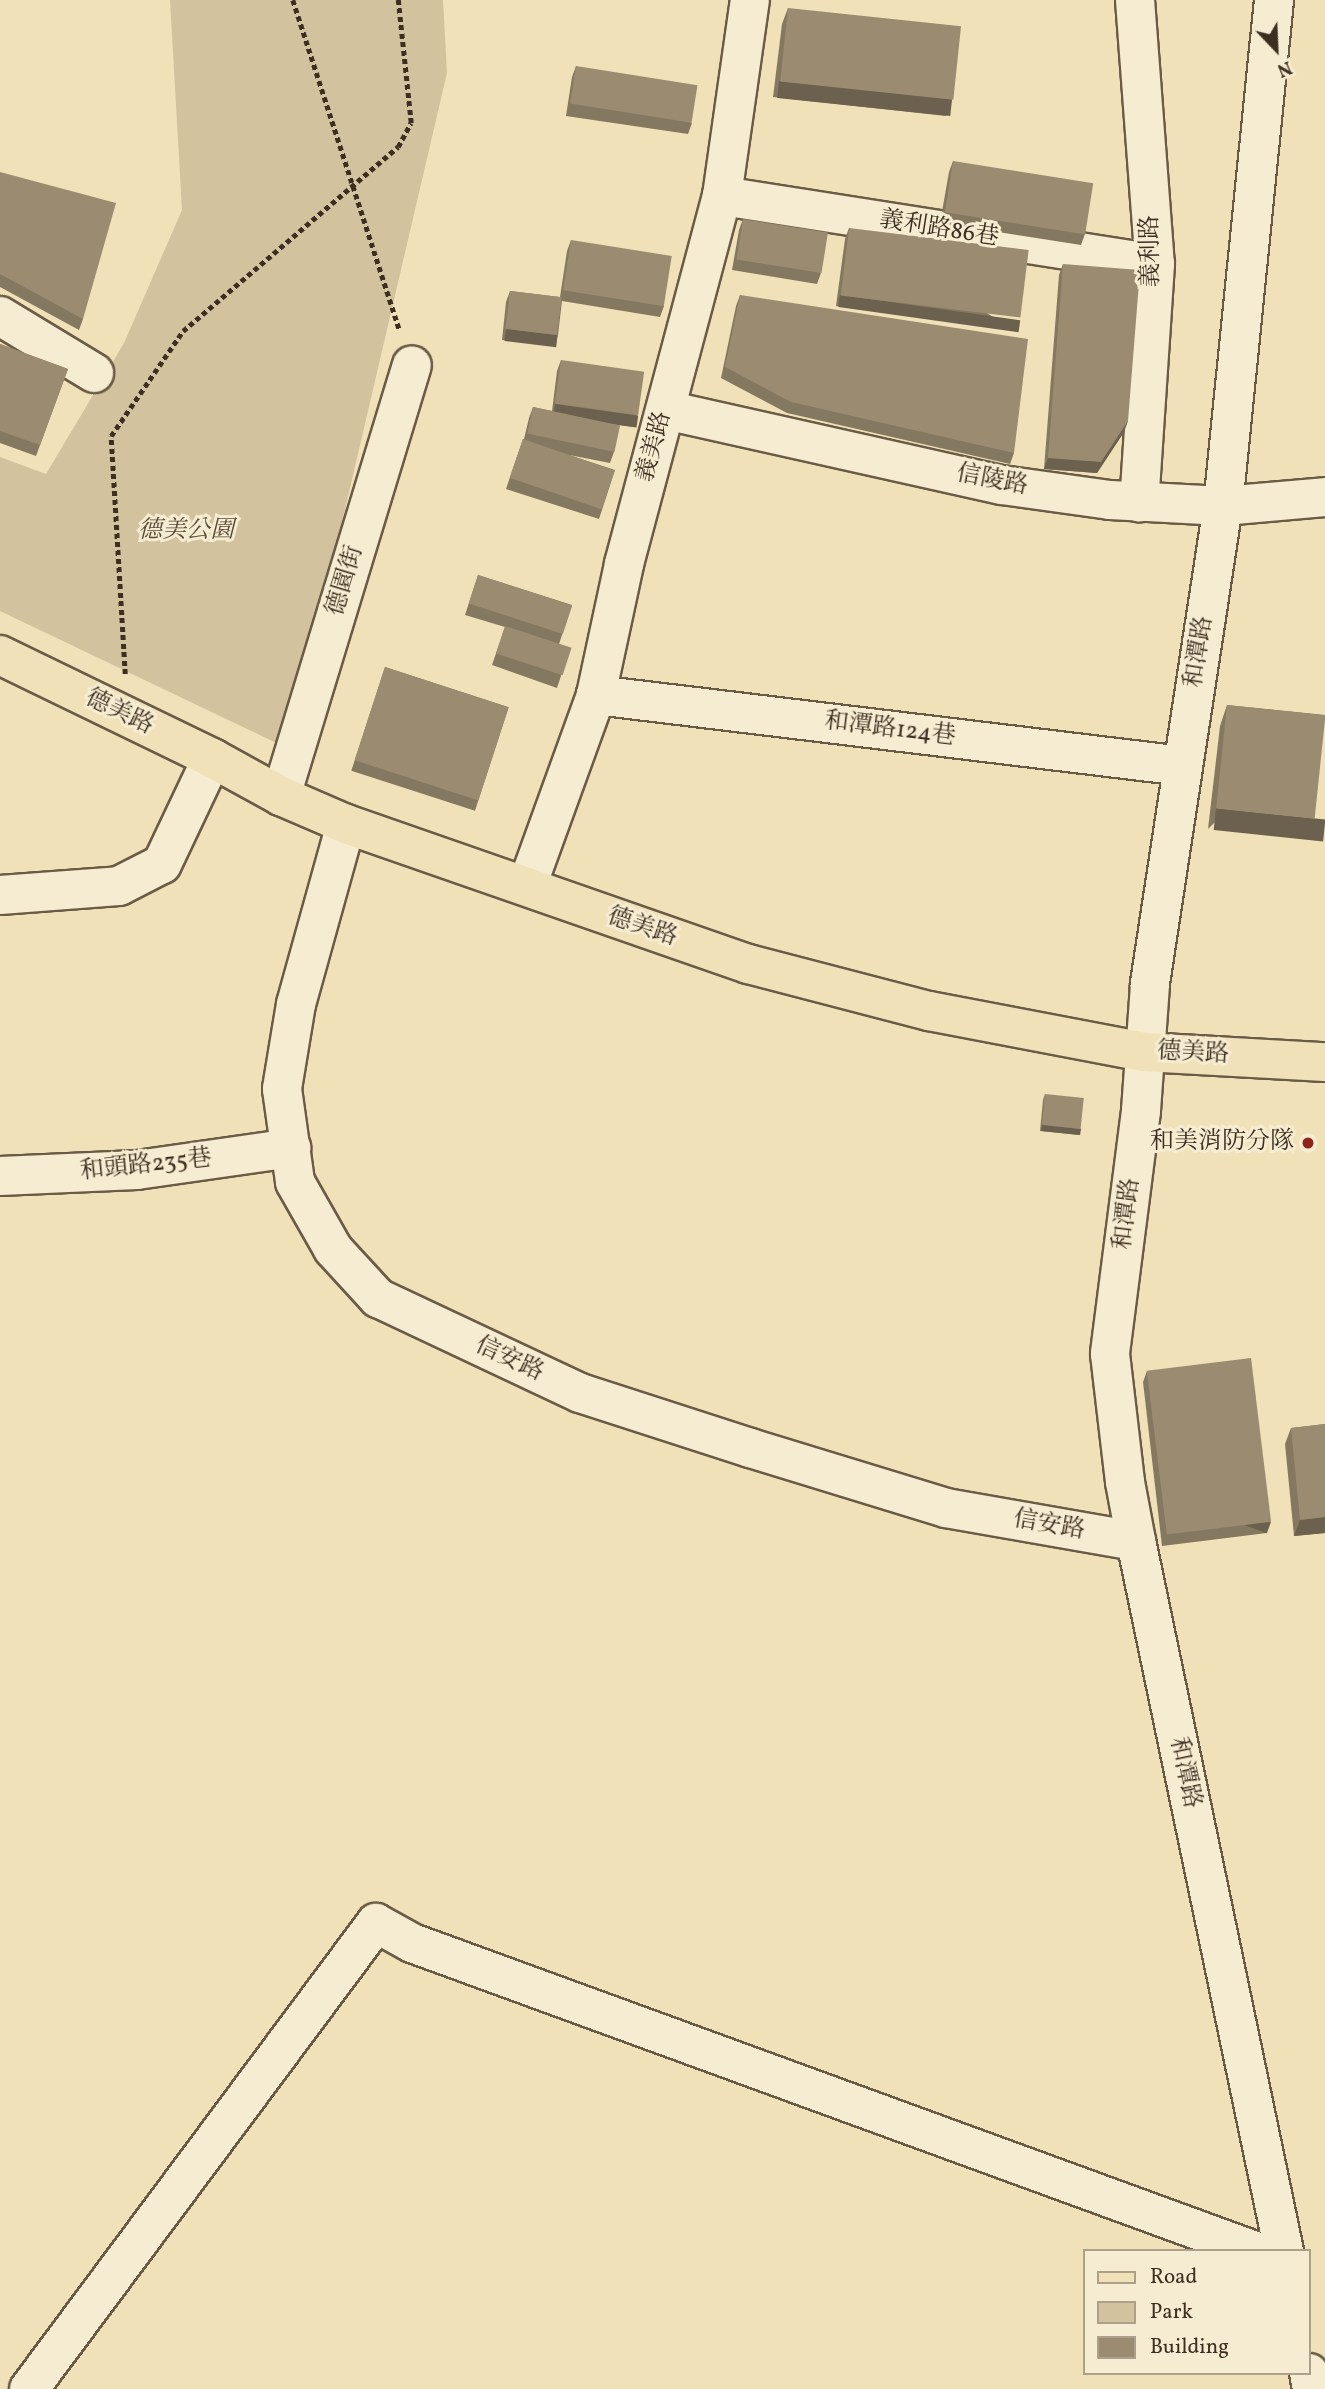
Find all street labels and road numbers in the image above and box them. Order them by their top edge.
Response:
street label: 義利路86巷 [877,206,1001,254]
street label: 義利路 [1137,215,1167,287]
street label: 義美路 [632,408,678,486]
street label: 信陵路 [954,460,1030,502]
street label: 德園街 [322,542,370,620]
street label: 和潭路 [1180,614,1220,690]
street label: 德美路 [80,684,158,742]
street label: 和潭路124巷 [823,708,957,752]
street label: 德美路 [603,903,681,953]
street label: 德美路 [1156,1038,1230,1070]
street label: 和頭路235巷 [79,1145,213,1187]
street label: 和潭路 [1109,1177,1147,1251]
street label: 信安路 [470,1332,548,1388]
street label: 信安路 [1011,1506,1087,1546]
street label: 和潭路 [1162,1735,1206,1811]

